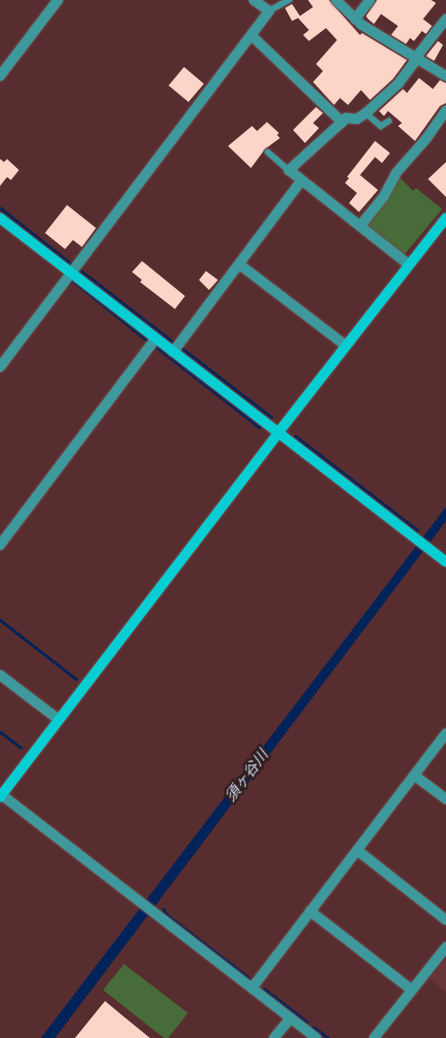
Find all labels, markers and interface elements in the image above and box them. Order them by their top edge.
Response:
water label: 須ヶ谷川 [222,747,272,805]

